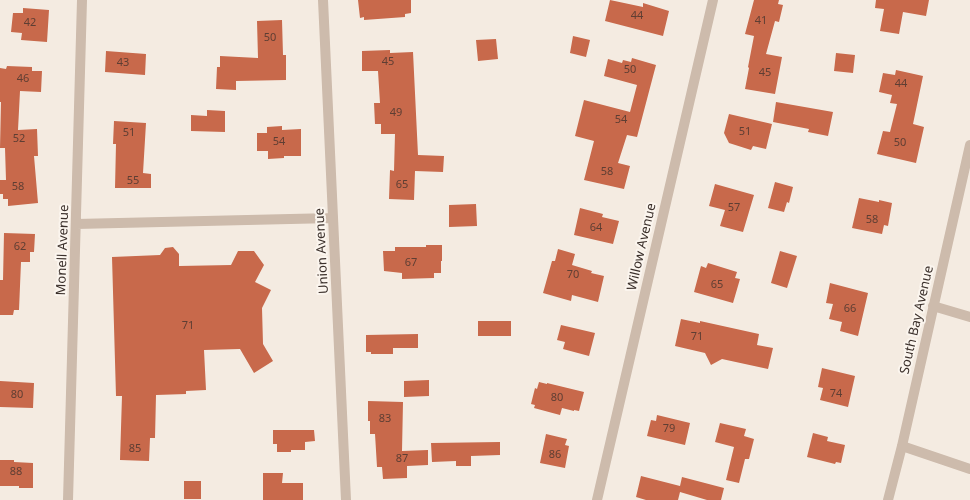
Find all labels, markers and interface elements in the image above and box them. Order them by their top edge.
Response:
house number: 44 [631,9,643,23]
house number: 41 [755,14,767,28]
house number: 42 [24,16,36,30]
house number: 50 [264,31,276,45]
house number: 45 [382,55,394,69]
house number: 43 [117,56,129,70]
house number: 50 [624,63,636,77]
house number: 45 [759,66,771,80]
house number: 46 [17,72,29,86]
house number: 44 [895,77,907,91]
house number: 49 [390,106,402,120]
house number: 54 [615,113,627,127]
house number: 51 [739,125,751,139]
house number: 51 [123,126,135,140]
house number: 52 [13,132,25,146]
house number: 54 [273,135,285,149]
house number: 50 [894,136,906,150]
house number: 58 [601,165,613,179]
house number: 55 [127,174,139,188]
house number: 65 [396,178,408,192]
house number: 58 [12,180,24,194]
house number: 57 [728,201,740,215]
street label: Willow Avenue [624,202,660,292]
street label: Monell Avenue [54,204,72,296]
street label: Union Avenue [312,208,332,294]
house number: 58 [866,213,878,227]
house number: 64 [590,221,602,235]
house number: 62 [14,240,26,254]
house number: 67 [405,256,417,270]
street label: South Bay Avenue [897,264,937,376]
house number: 70 [567,268,579,282]
house number: 65 [711,278,723,292]
house number: 66 [844,302,856,316]
house number: 71 [182,319,194,333]
house number: 71 [691,330,703,344]
house number: 74 [830,387,842,401]
house number: 80 [11,388,23,402]
house number: 80 [551,391,563,405]
house number: 83 [379,412,391,426]
house number: 79 [663,422,675,436]
house number: 85 [129,442,141,456]
house number: 86 [549,448,561,462]
house number: 87 [396,452,408,466]
house number: 88 [10,465,22,479]

